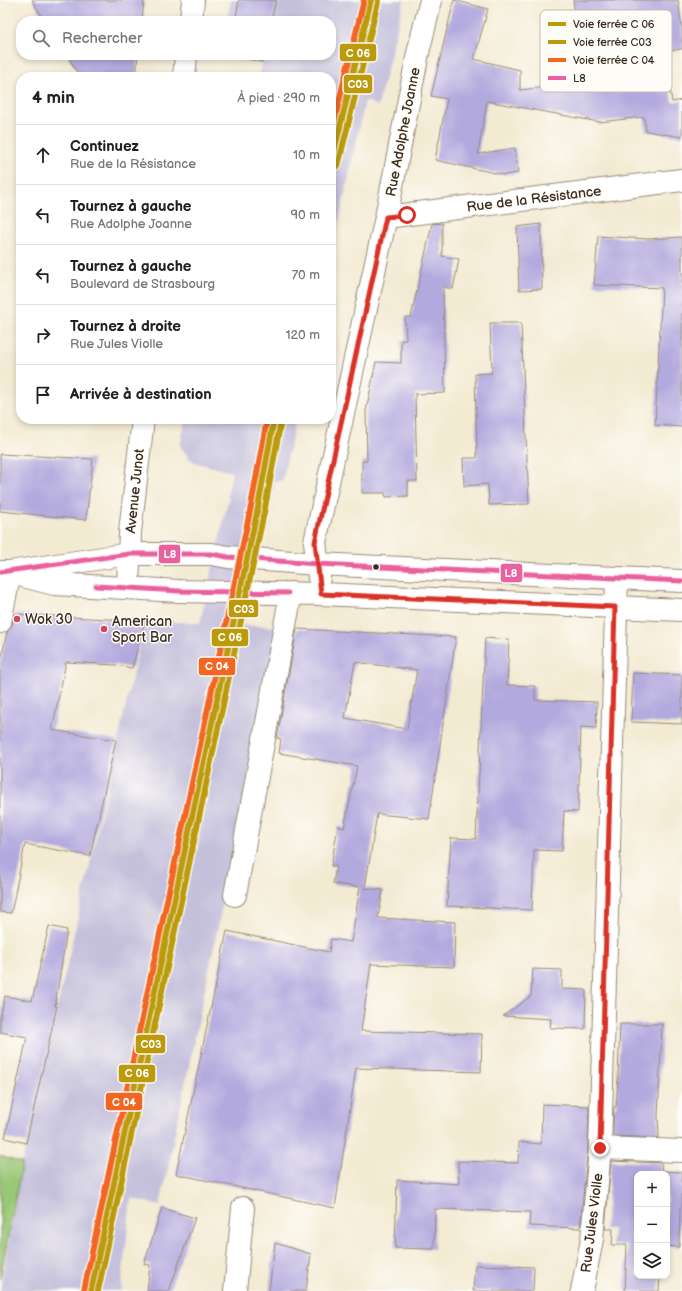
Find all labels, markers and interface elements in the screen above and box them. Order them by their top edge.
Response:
legend [540,10,672,92]
search box [16,16,336,60]
text: Voie ferrée C 06 [573,18,655,31]
icon: search [30,27,52,49]
text: Rechercher [62,29,142,48]
text: Voie ferrée C03 [573,36,652,49]
line badge: C 06 [339,43,377,62]
text: C 06 [346,47,370,60]
text: Voie ferrée C 04 [573,54,655,67]
street label: Rue Adolphe Joanne [382,66,424,198]
text: L8 [573,72,586,85]
line badge: C03 [343,74,373,94]
text: C03 [347,78,369,91]
text: 4 min [32,88,75,108]
text: À pied · 290 m [237,90,320,106]
text: Continuez [70,137,139,156]
icon: ahead [32,144,54,166]
text: 10 m [293,147,320,163]
text: Rue de la Résistance [70,156,196,172]
street label: Rue de la Résistance [466,182,602,216]
text: Tournez à gauche [70,197,191,216]
icon: left [32,204,54,226]
route start [398,206,416,224]
text: 90 m [291,207,320,223]
text: Rue Adolphe Joanne [70,216,192,232]
text: Tournez à gauche [70,257,191,276]
icon: left [32,264,54,286]
text: 70 m [292,267,320,283]
text: Boulevard de Strasbourg [70,276,215,292]
text: Tournez à droite [70,317,181,336]
icon: right [32,324,54,346]
text: 120 m [285,327,320,343]
text: Rue Jules Violle [70,336,163,352]
icon: arrive [32,384,54,406]
text: Arrivée à destination [70,385,212,404]
street label: Avenue Junot [122,447,148,534]
line badge: L8 [158,544,181,564]
text: L8 [164,548,177,561]
unlabelled marker [371,562,381,572]
line badge: L8 [500,563,523,583]
text: L8 [505,567,518,580]
line badge: C03 [228,599,259,618]
text: C03 [233,603,255,616]
place label: Wok 30 [25,611,72,628]
place label: American Sport Bar [112,613,173,646]
marker: Wok 30 [12,614,22,624]
marker: American Sport Bar [99,624,109,634]
line badge: C 06 [211,628,249,647]
text: C 06 [218,631,242,644]
line badge: C 04 [198,657,236,676]
text: C 04 [205,660,230,673]
line badge: C03 [135,1034,166,1054]
text: C03 [140,1038,162,1051]
line badge: C 06 [118,1064,156,1083]
text: C 06 [125,1067,149,1080]
line badge: C 04 [105,1092,143,1111]
text: C 04 [112,1096,137,1109]
route end [591,1139,609,1157]
map controls [634,1171,670,1279]
button: + [634,1171,670,1207]
street label: Rue Jules Violle [577,1172,607,1274]
button: − [634,1207,670,1243]
button: layers [634,1243,670,1279]

